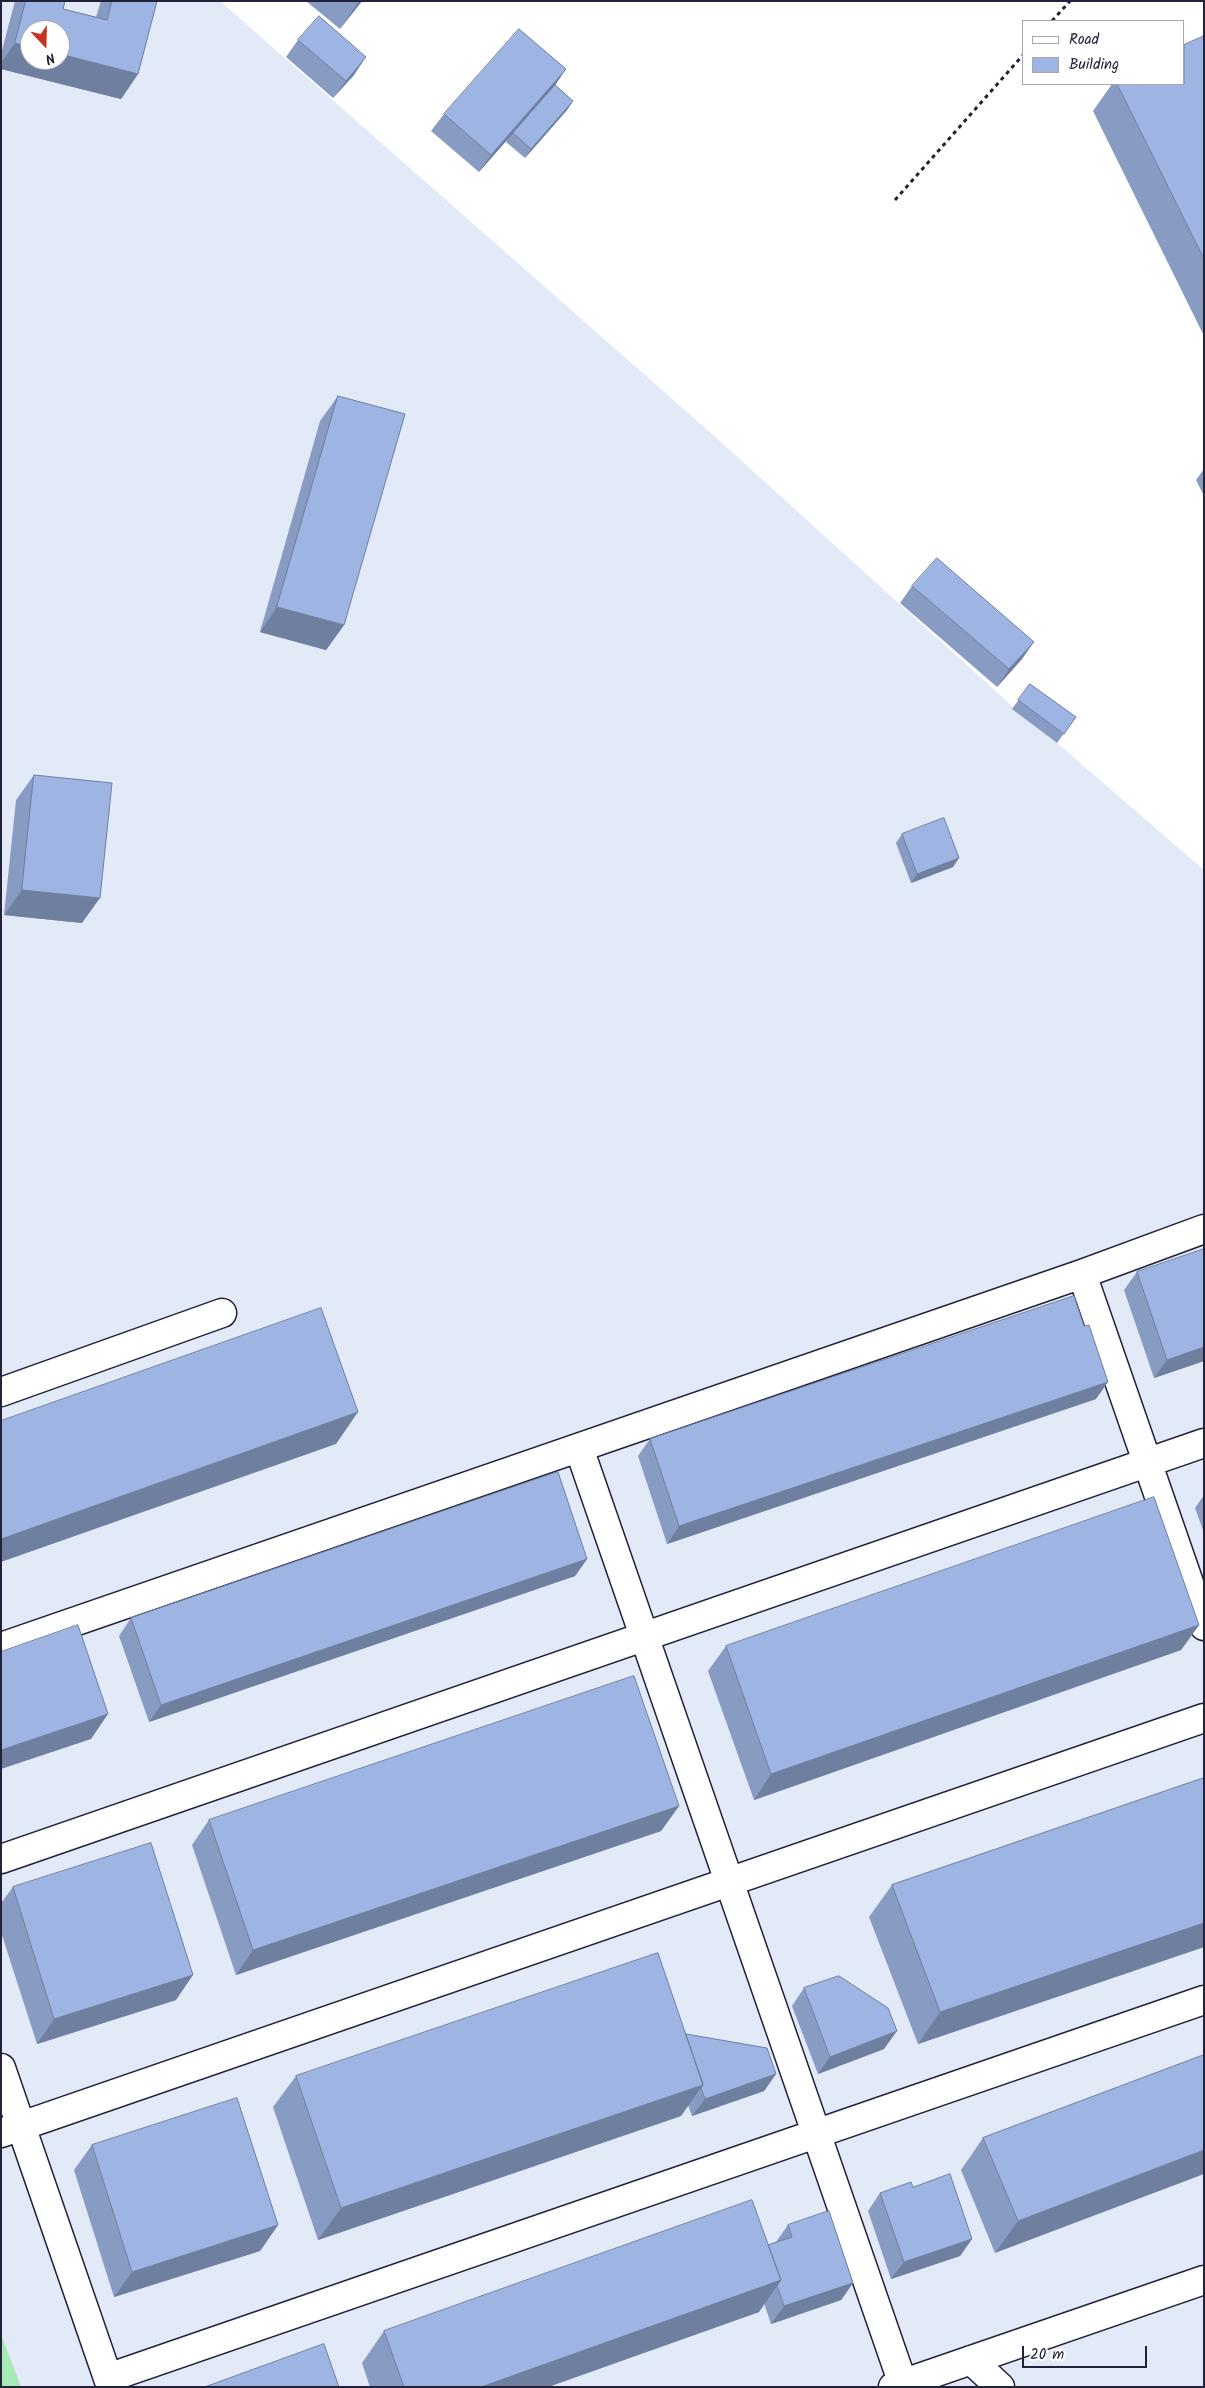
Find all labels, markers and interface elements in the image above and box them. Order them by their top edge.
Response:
north arrow [20,20,70,70]
legend [1022,20,1185,85]
text: Road [1069,28,1099,52]
text: N [42,46,58,70]
text: Building [1069,53,1119,77]
scale bar [1025,2336,1150,2368]
text: 20 m [1030,2343,1064,2367]

